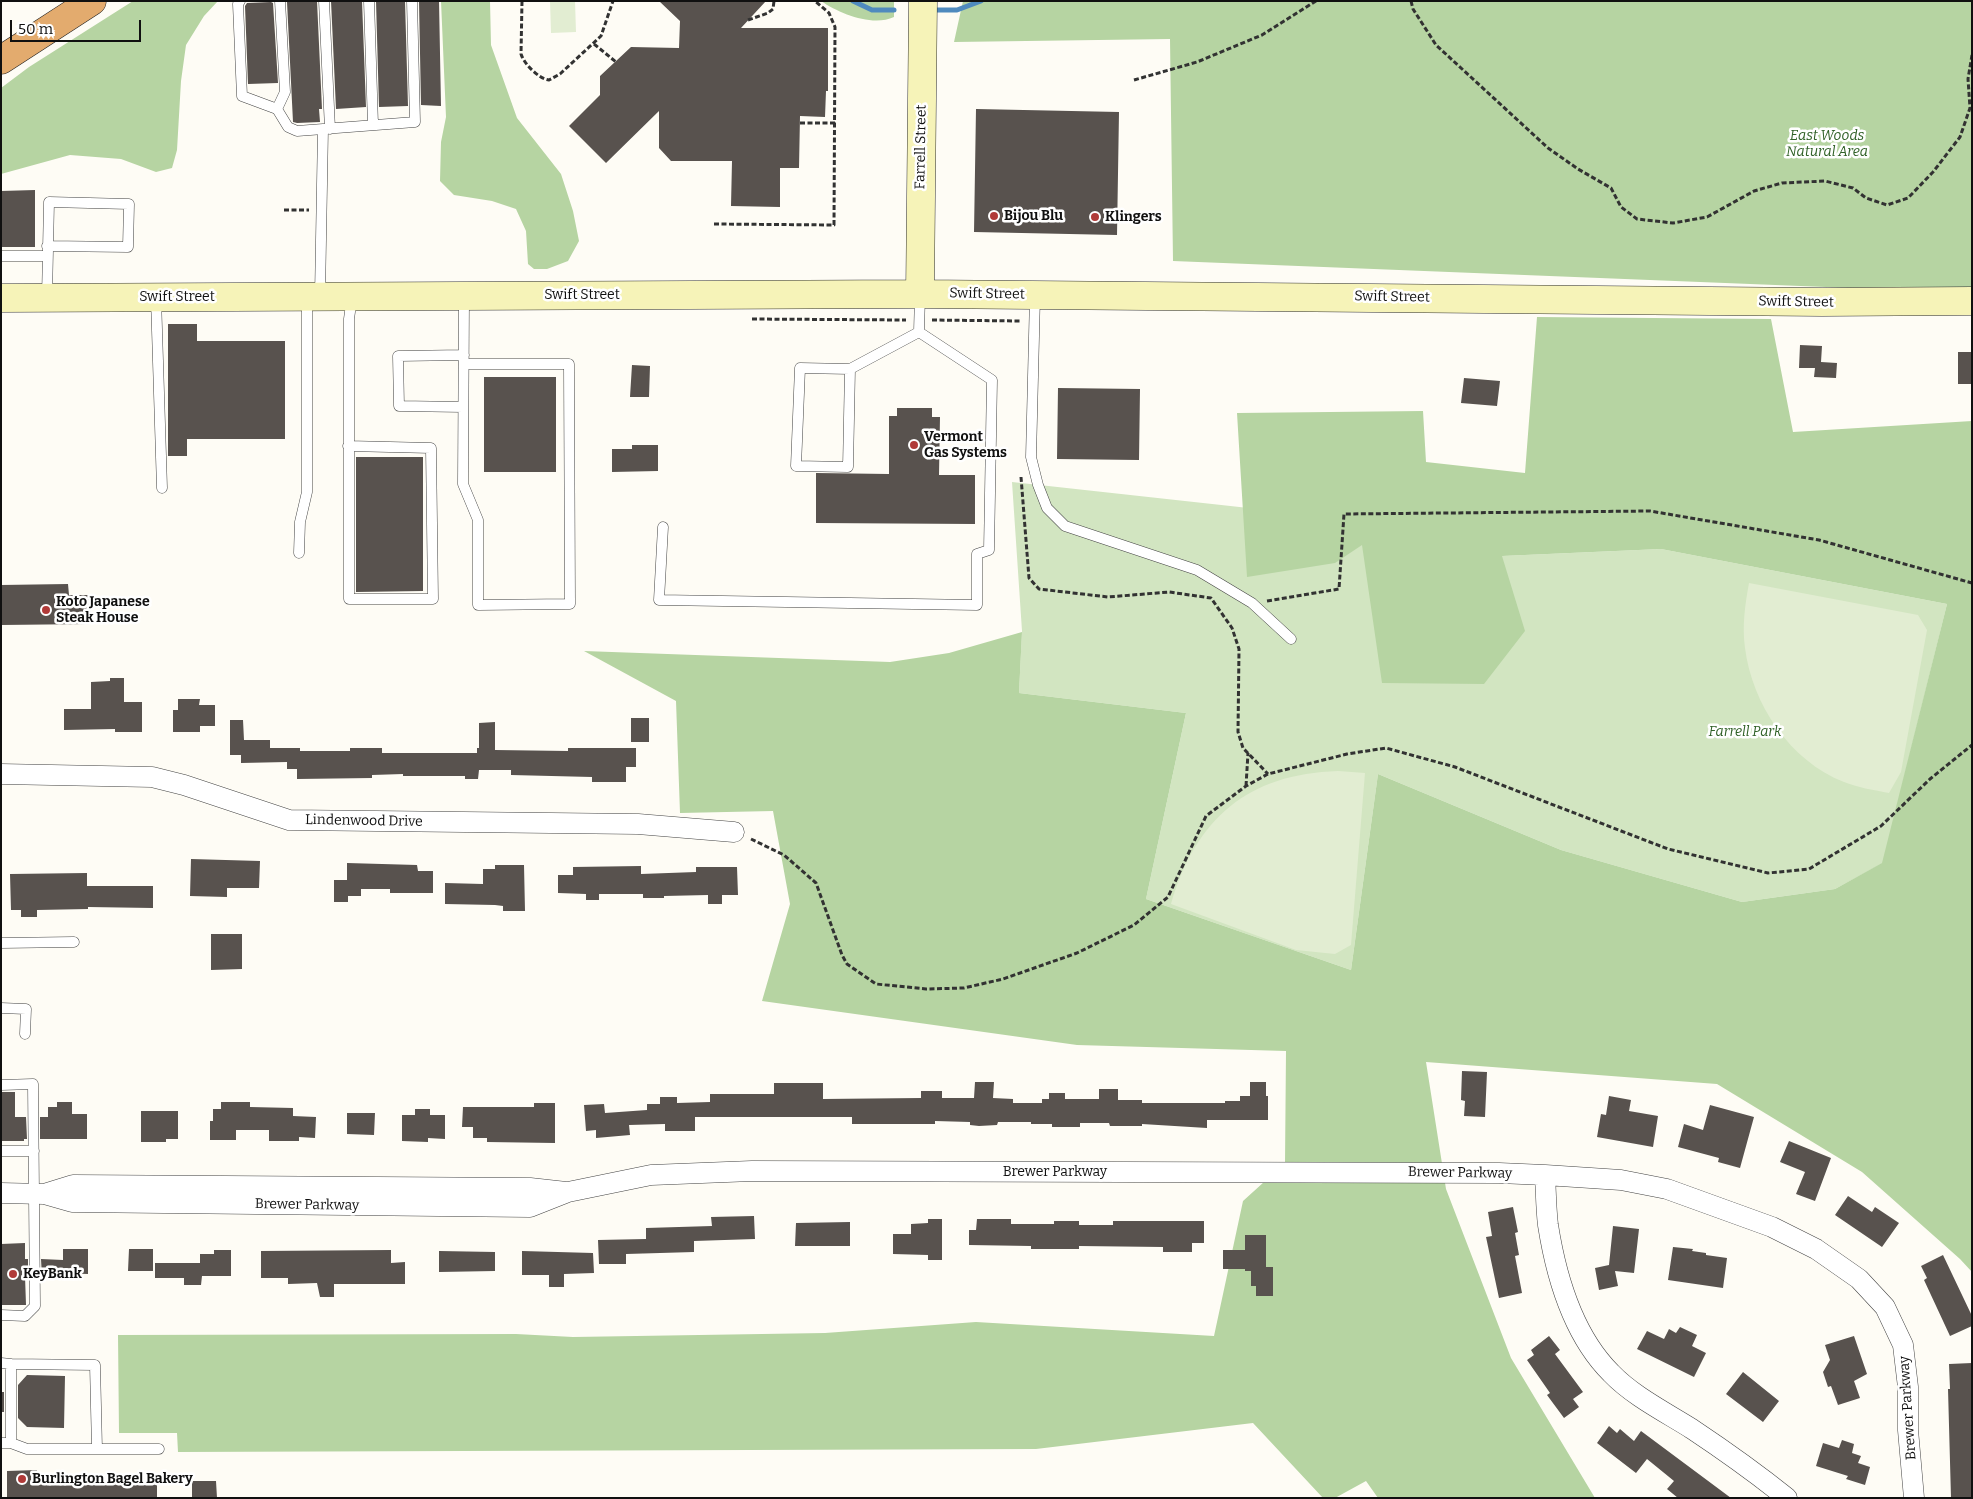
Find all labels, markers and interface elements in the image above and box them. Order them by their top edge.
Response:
scale bar [12,10,144,42]
text: 50 m [18,20,53,38]
street label: Farrell Street [912,104,930,190]
park label: East Woods Natural Area [1786,128,1868,160]
place label: Bijou Blu [1004,208,1063,224]
place label: Klingers [1105,209,1162,225]
marker: Bijou Blu [988,210,1000,222]
marker: Klingers [1089,211,1101,223]
street label: Swift Street [949,285,1025,303]
street label: Swift Street [544,287,620,303]
street label: Swift Street [1354,288,1430,306]
street label: Swift Street [139,289,215,305]
street label: Swift Street [1758,293,1834,311]
place label: Vermont Gas Systems [924,429,1007,462]
marker: Vermont Gas Systems [908,439,920,451]
place label: Koto Japanese Steak House [56,594,150,626]
marker: Koto Japanese Steak House [40,604,52,616]
park label: Farrell Park [1708,724,1782,740]
street label: Lindenwood Drive [305,812,423,830]
street label: Brewer Parkway [1003,1164,1107,1180]
street label: Brewer Parkway [1408,1164,1512,1182]
street label: Brewer Parkway [255,1196,359,1214]
place label: KeyBank [23,1266,82,1282]
marker: KeyBank [7,1268,19,1280]
street label: Brewer Parkway [1896,1355,1920,1461]
place label: Burlington Bagel Bakery [32,1471,193,1487]
marker: Burlington Bagel Bakery [16,1473,28,1485]

